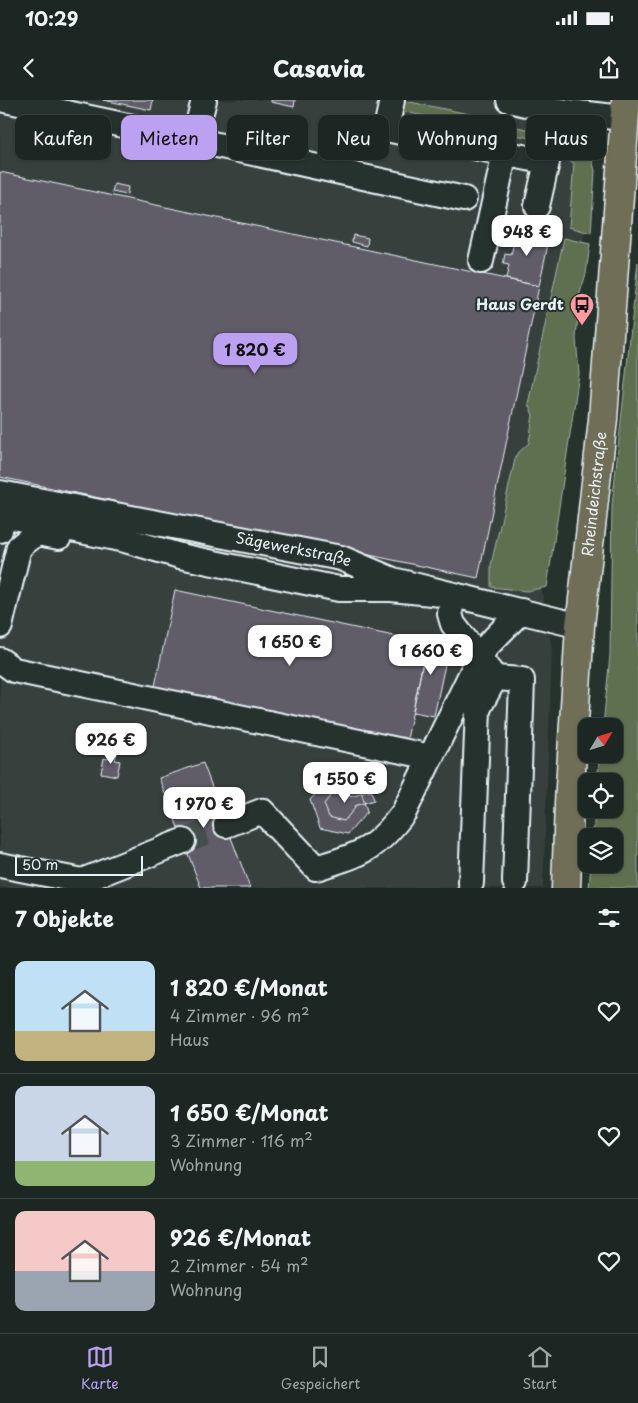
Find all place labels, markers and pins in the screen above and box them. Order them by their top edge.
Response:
pin: 948 € [492,214,562,257]
place label: Haus Gerdt [476,292,564,315]
bus stop icon: Haus Gerdt [569,292,595,326]
pin: 1 820 € [209,332,301,375]
pin: 1 650 € [244,624,336,667]
pin: 1 660 € [385,634,477,676]
pin: 926 € [76,722,146,765]
pin: 1 550 € [299,762,391,804]
pin: 1 970 € [158,786,250,829]

